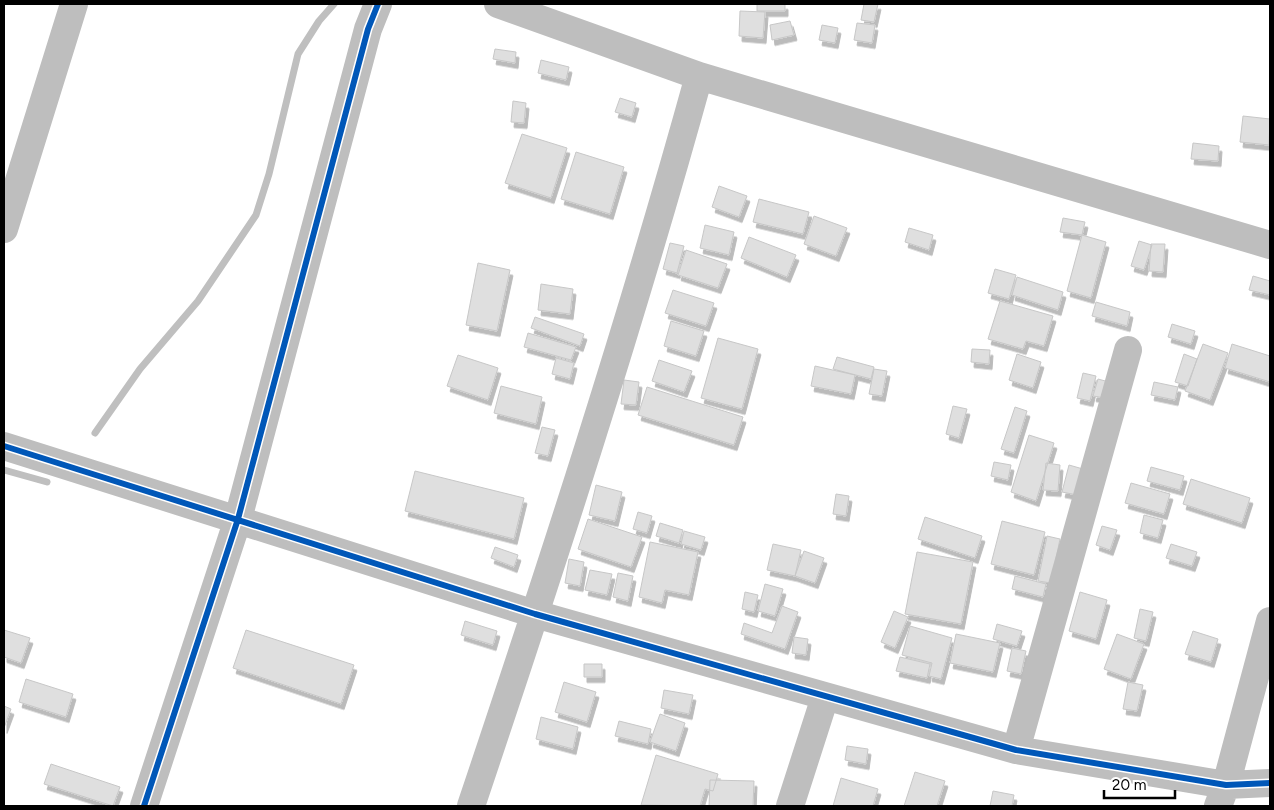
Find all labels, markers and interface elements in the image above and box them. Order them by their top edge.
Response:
scale bar [1104,768,1175,800]
text: 20 m [1112,776,1146,794]

